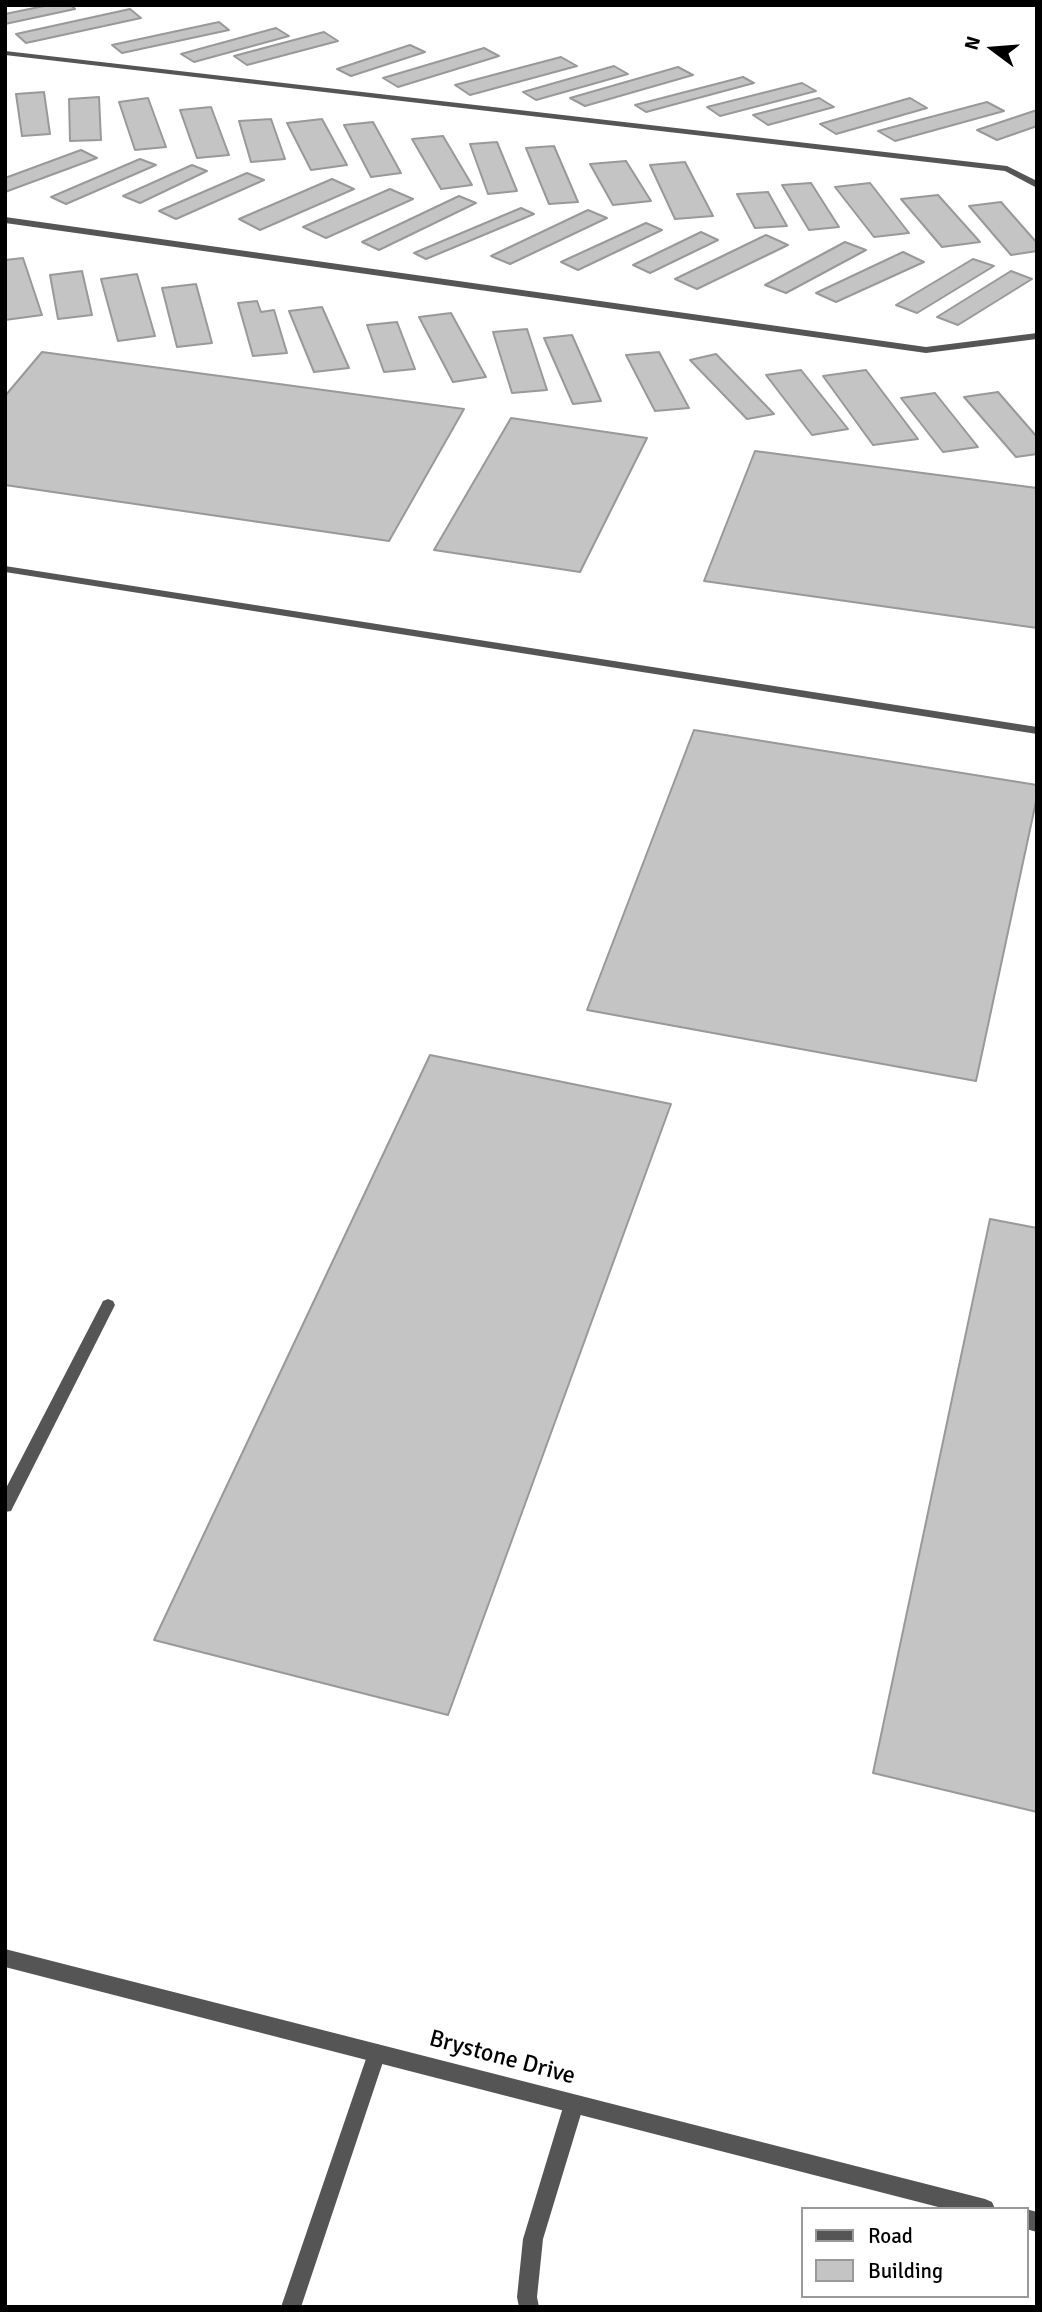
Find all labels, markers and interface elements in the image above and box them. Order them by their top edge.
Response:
north arrow [958,14,1028,84]
text: N [959,34,986,53]
street label: Brystone Drive [426,2025,578,2091]
legend [800,2207,1028,2298]
text: Road [868,2223,913,2249]
text: Building [868,2258,943,2284]

